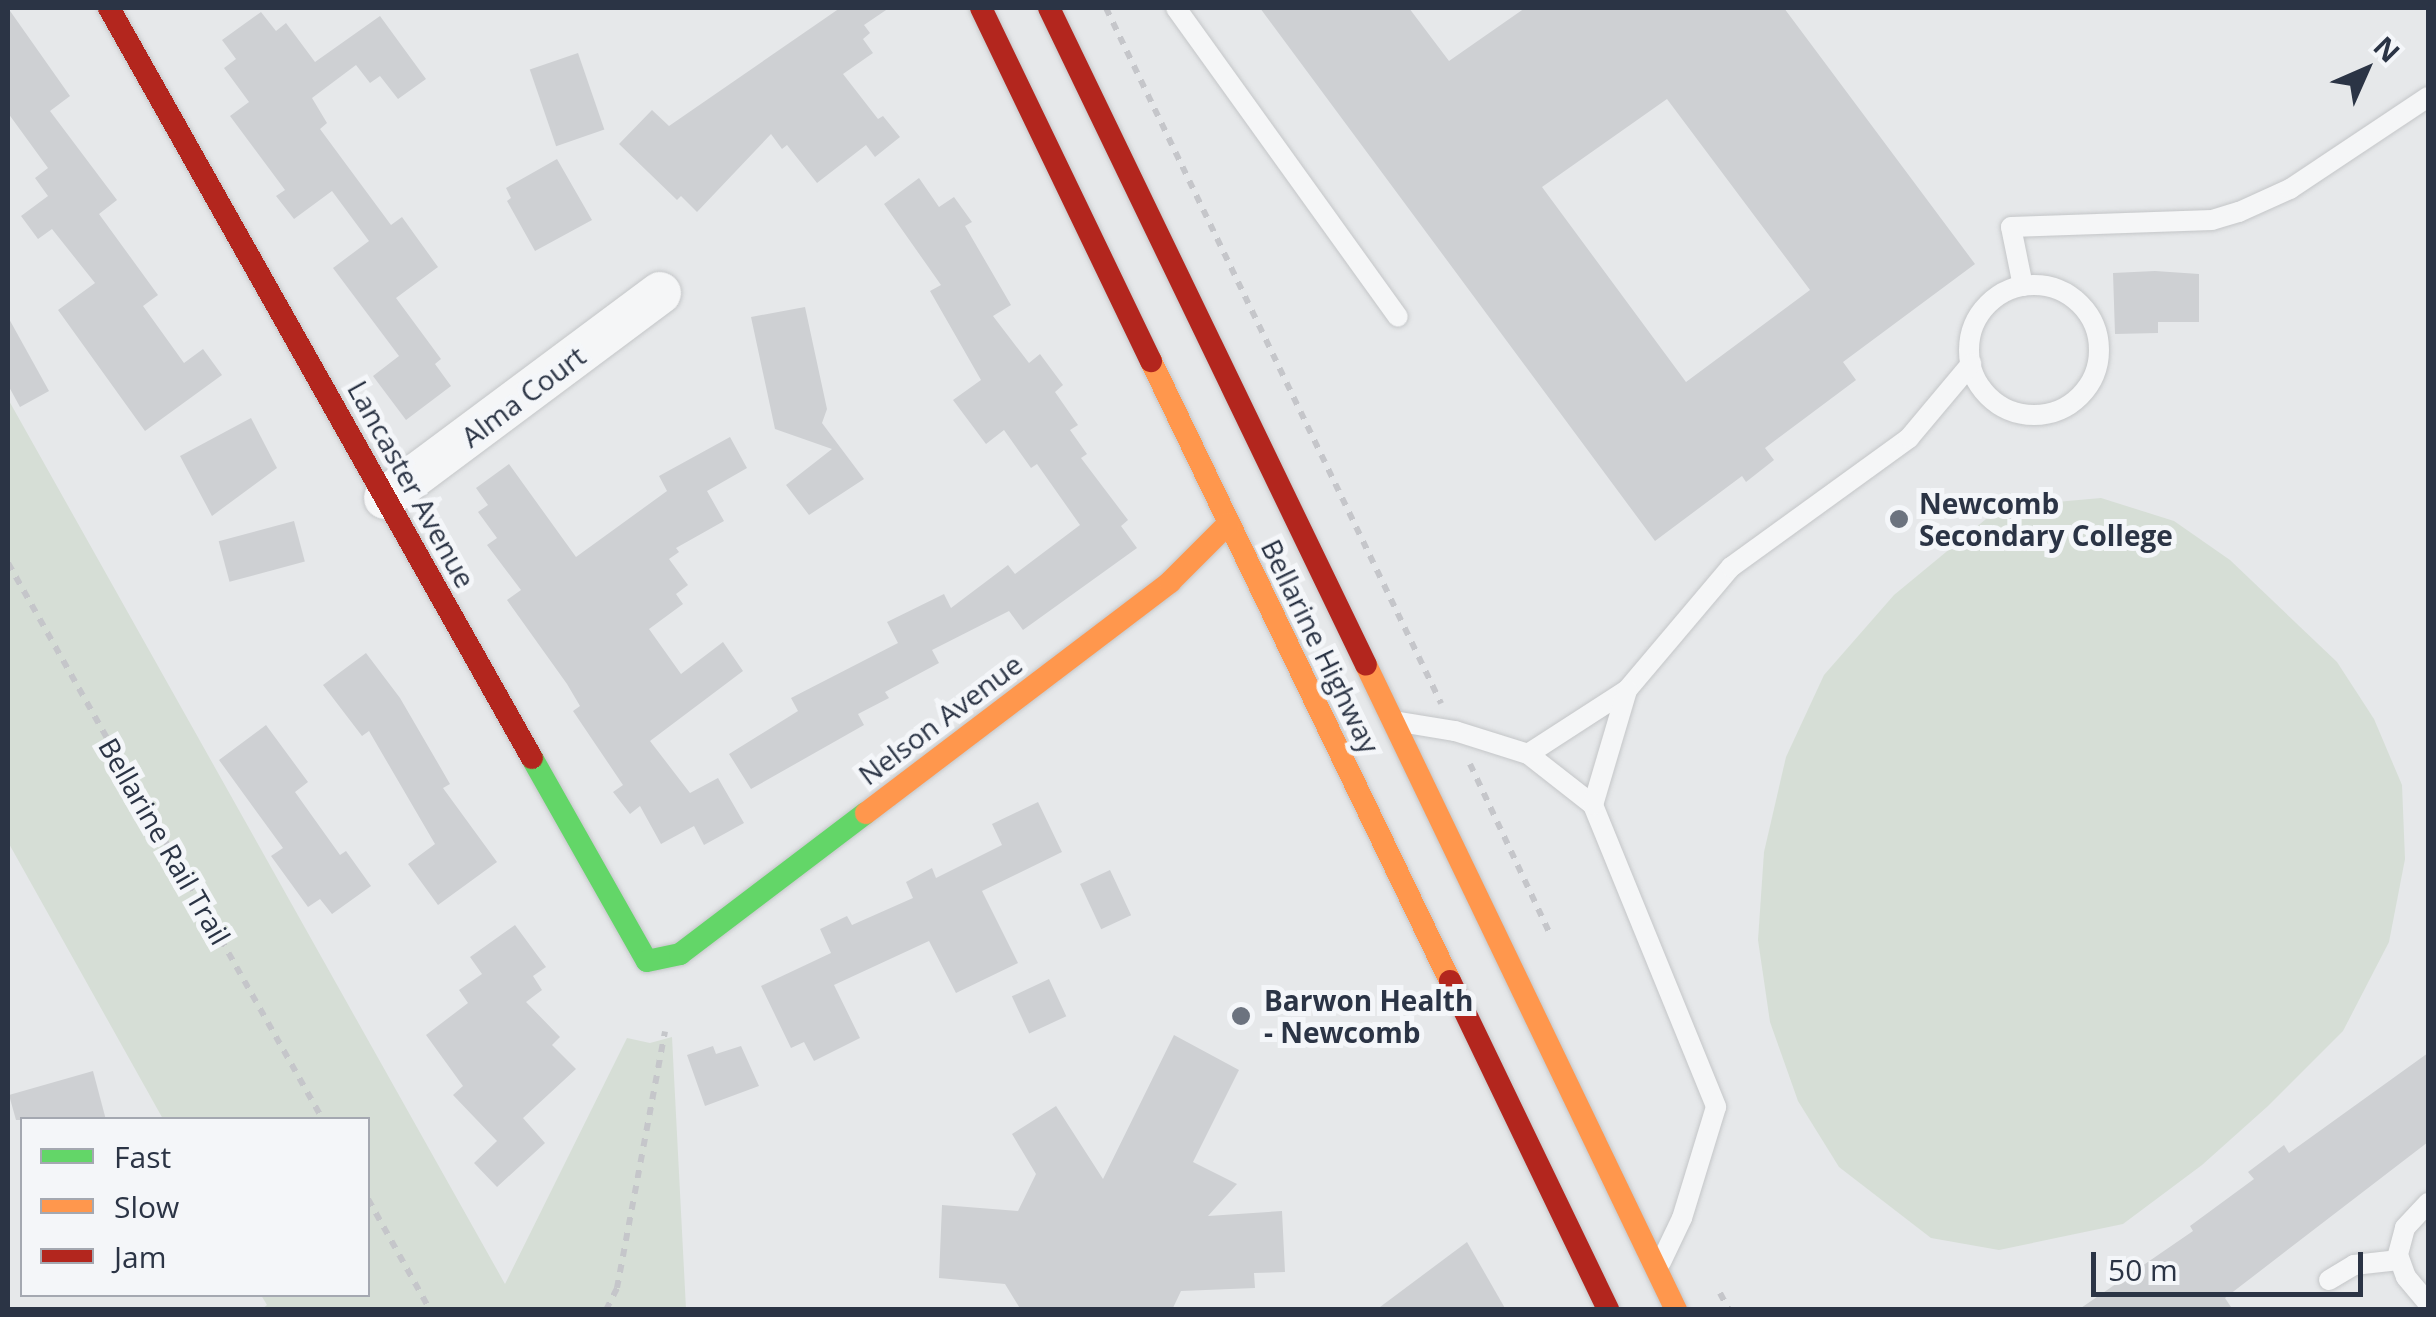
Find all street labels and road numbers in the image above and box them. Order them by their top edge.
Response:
street label: Alma Court [454,338,592,454]
street label: Lancaster Avenue [341,375,483,593]
street label: Bellarine Highway [1255,534,1387,758]
street label: Nelson Avenue [852,647,1028,791]
street label: Bellarine Rail Trail [92,732,238,950]

